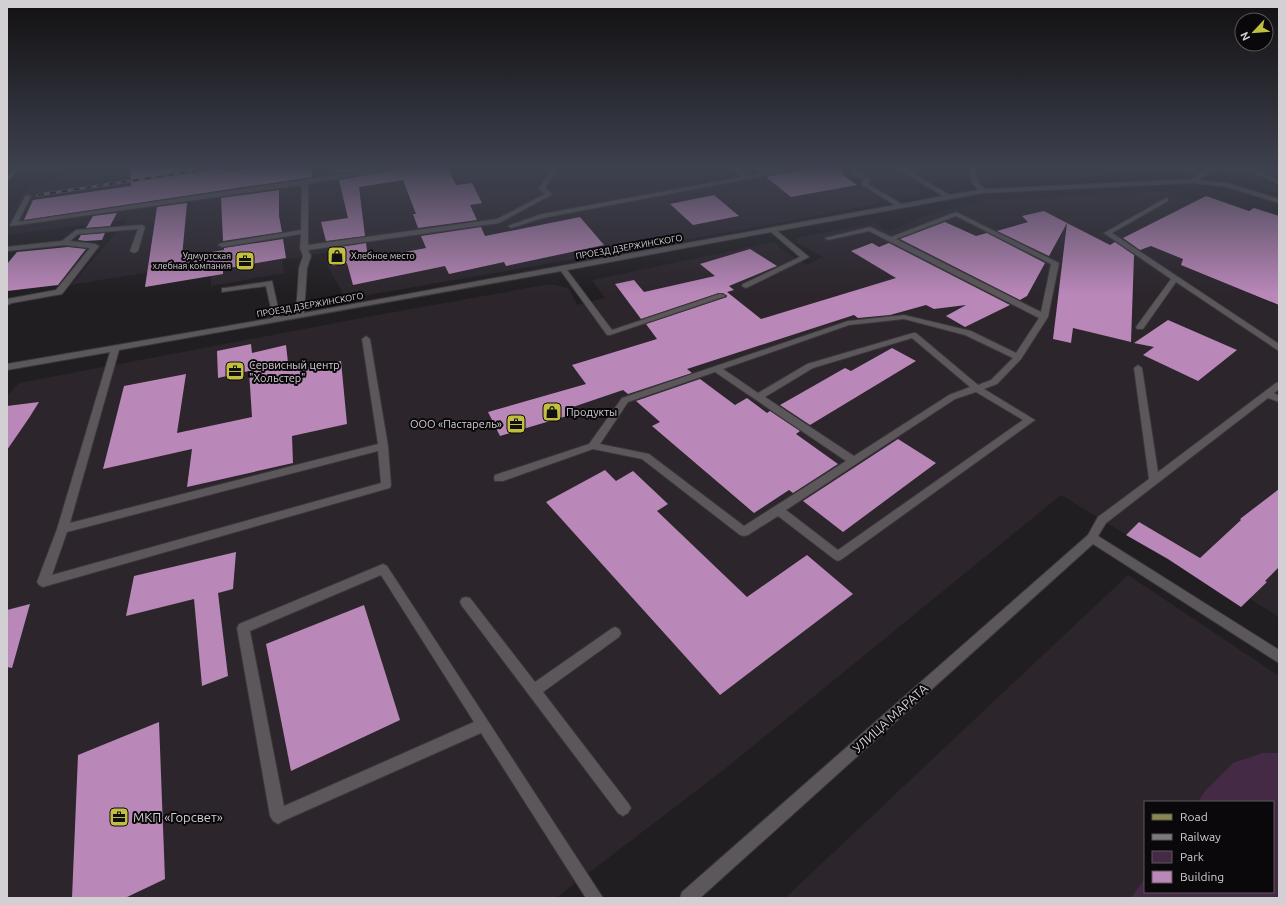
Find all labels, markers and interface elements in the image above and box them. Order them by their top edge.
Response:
north arrow [1234,12,1274,52]
text: N [1238,30,1252,43]
street label: ПРОЕЗД ДЗЕРЖИНСКОГО [575,233,683,261]
shop icon: Хлебное место [326,245,348,267]
office icon: Удмуртская хлебная компания [234,250,256,272]
place label: Удмуртская хлебная компания [153,251,231,271]
place label: Хлебное место [351,251,415,261]
street label: ПРОЕЗД ДЗЕРЖИНСКОГО [256,291,364,319]
place label: Сервисный центр "Хольстер" [249,359,340,384]
office icon: Сервисный центр "Хольстер" [224,360,246,382]
shop icon: Продукты [541,401,563,423]
place label: Продукты [566,406,617,418]
office icon: ООО «Пастарель» [505,413,527,435]
place label: ООО «Пастарель» [410,418,502,430]
street label: УЛИЦА МАРАТА [850,680,931,755]
legend [1144,801,1274,893]
office icon: МКП «Горсвет» [108,806,130,828]
place label: МКП «Горсвет» [133,810,223,824]
text: Road [1180,810,1208,823]
text: Railway [1180,830,1221,843]
text: Park [1180,850,1204,863]
text: Building [1180,870,1224,883]

